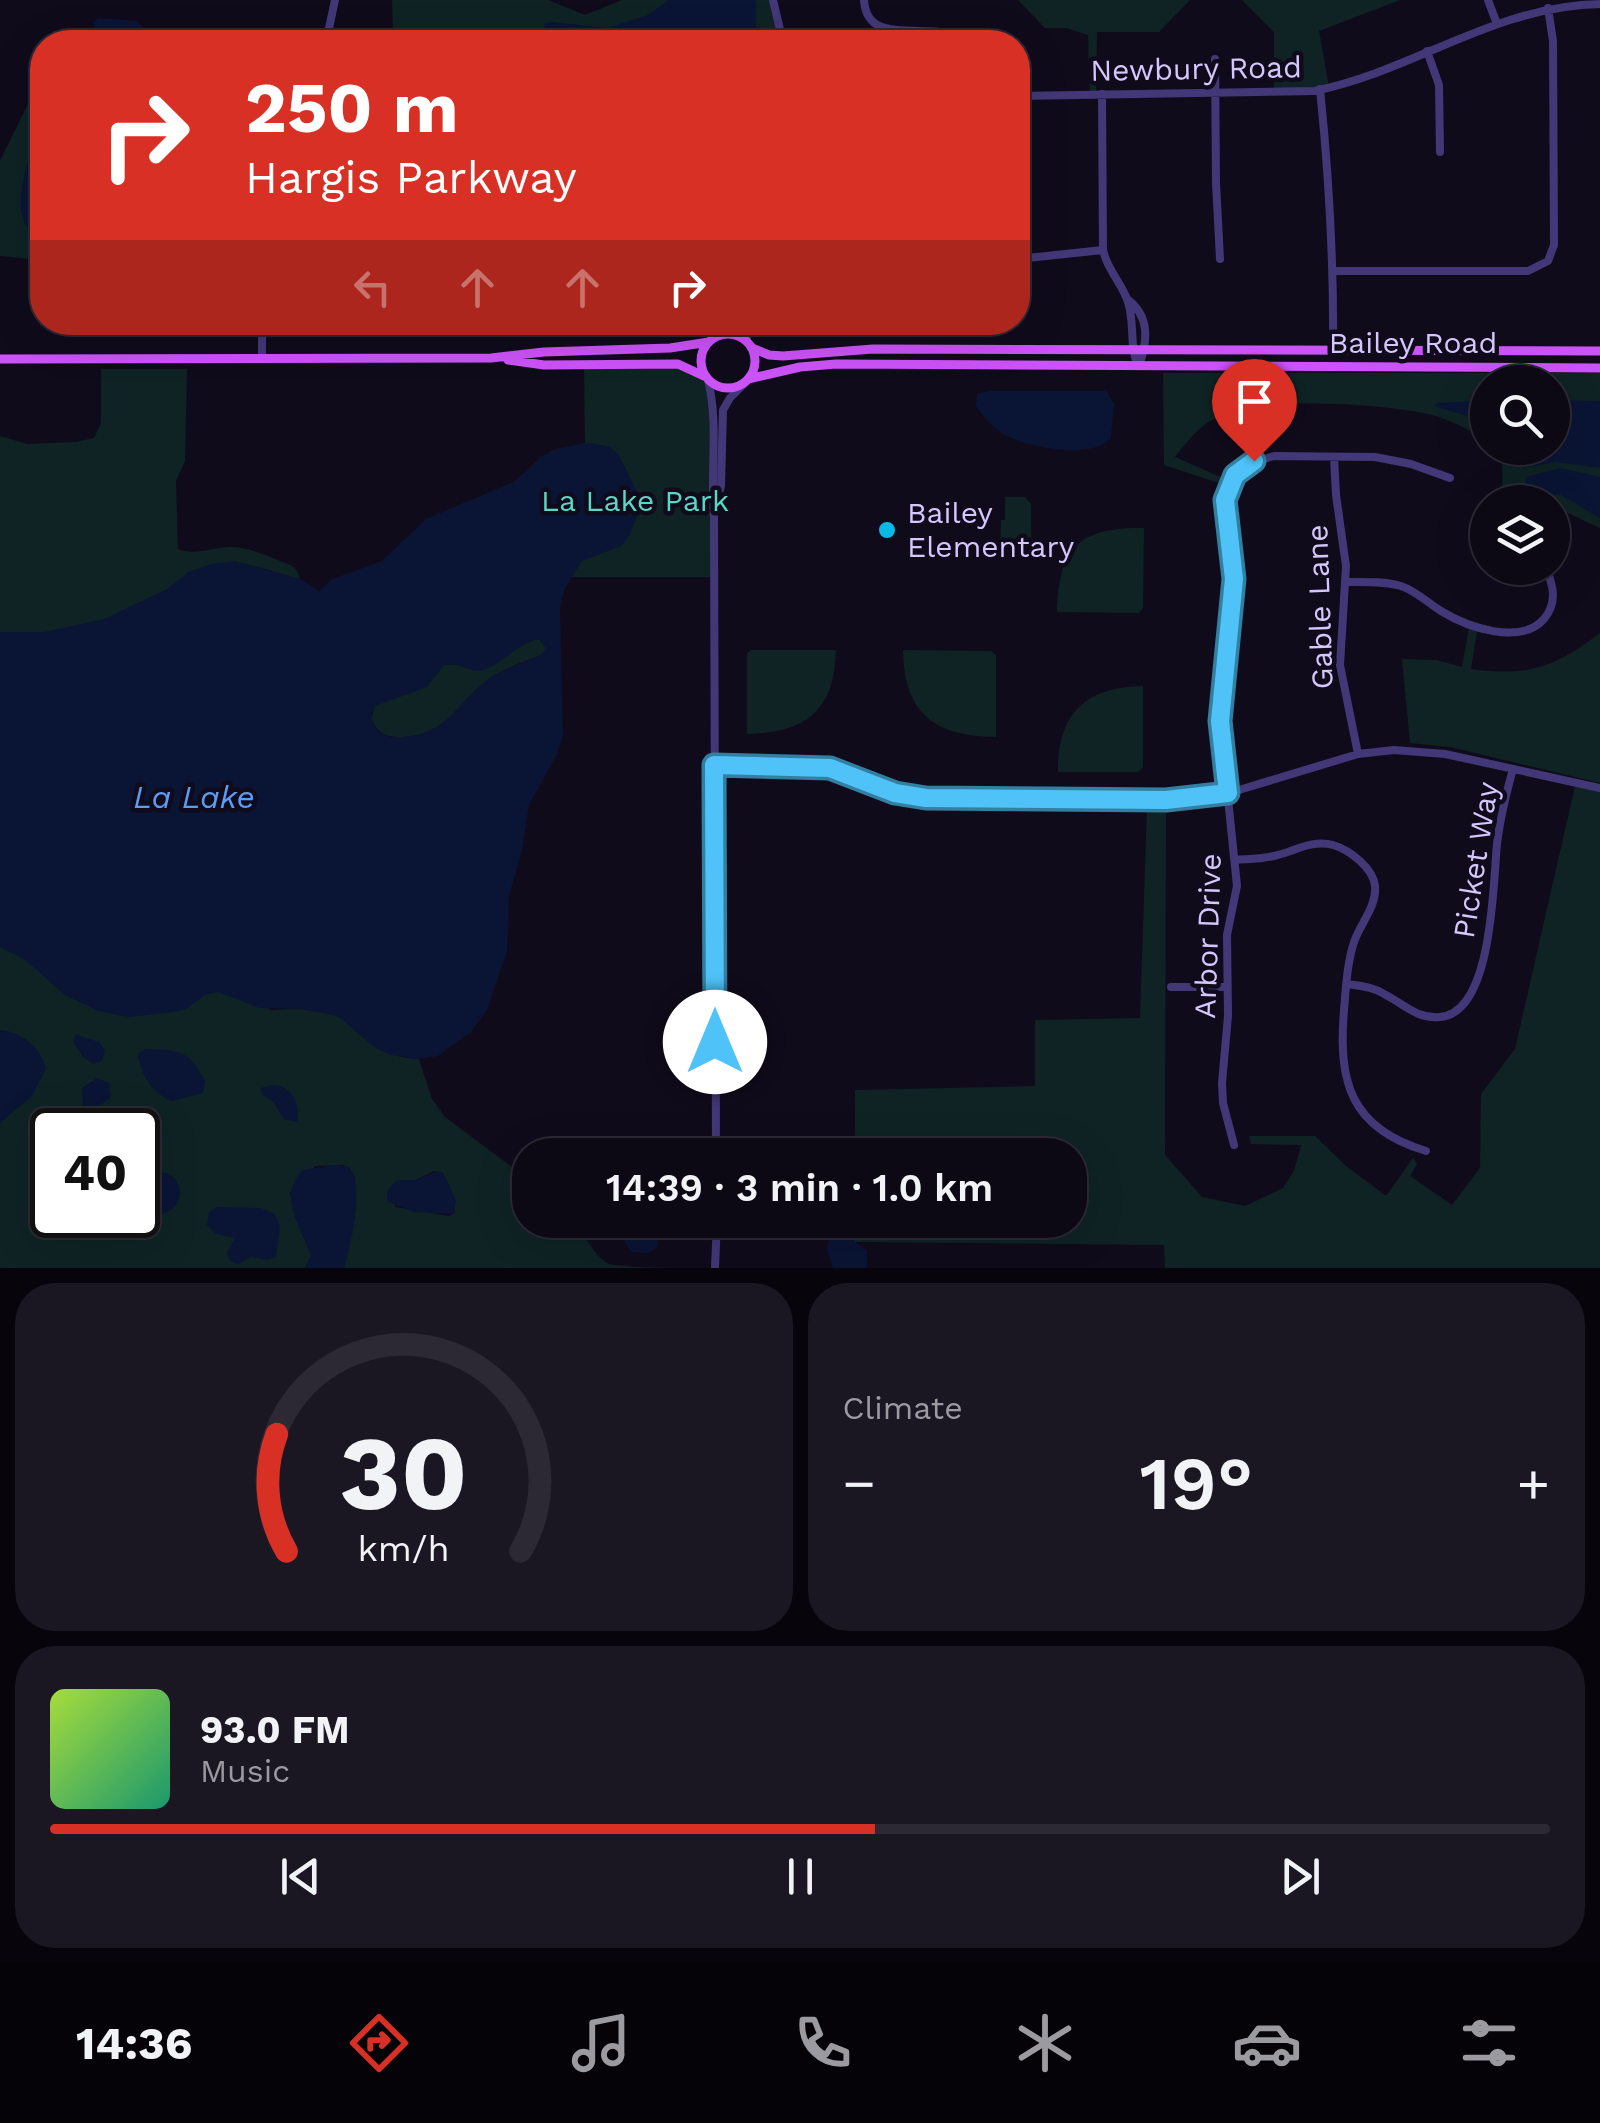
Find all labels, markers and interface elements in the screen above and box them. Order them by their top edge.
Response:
street label: Newbury Road [1090,49,1302,88]
text: 250 m [245,67,459,149]
icon: right [80,70,210,200]
text: Hargis Parkway [245,151,577,204]
icon: left [345,260,400,315]
icon: ahead [450,260,505,315]
icon: ahead [555,260,610,315]
icon: right [660,260,715,315]
street label: Bailey Road [1329,325,1497,360]
pin [1212,359,1297,462]
map controls [1470,365,1570,585]
button: search [1470,365,1570,465]
icon: arrive [1227,374,1282,429]
park label: La Lake Park [541,483,729,518]
button: layers [1470,485,1570,585]
place label: Bailey Elementary [907,495,1075,564]
marker: Bailey Elementary [876,519,898,541]
street label: Gable Lane [1299,524,1340,690]
water label: La Lake [133,778,255,816]
street label: Picket Way [1446,779,1505,941]
street label: Arbor Drive [1187,853,1228,1019]
position arrow [663,990,767,1094]
speed limit sign: 40 [30,1108,160,1238]
text: 14:39 · 3 min · 1.0 km [606,1166,993,1210]
text: Climate [843,1389,963,1427]
text: 30 [339,1412,468,1534]
text: 19° [1139,1439,1253,1527]
text: − [843,1451,876,1515]
text: + [1517,1451,1550,1515]
text: km/h [358,1528,450,1570]
text: 93.0 FM [200,1708,349,1752]
text: Music [200,1752,290,1790]
icon: previous [273,1849,328,1904]
icon: pause [773,1849,828,1904]
icon: next [1273,1849,1328,1904]
icon: directions [344,2008,414,2078]
icon: music [566,2008,636,2078]
icon: phone [788,2008,858,2078]
icon: climate [1010,2008,1080,2078]
icon: car [1232,2008,1302,2078]
icon: filters [1454,2008,1524,2078]
text: 14:36 [76,2017,192,2070]

